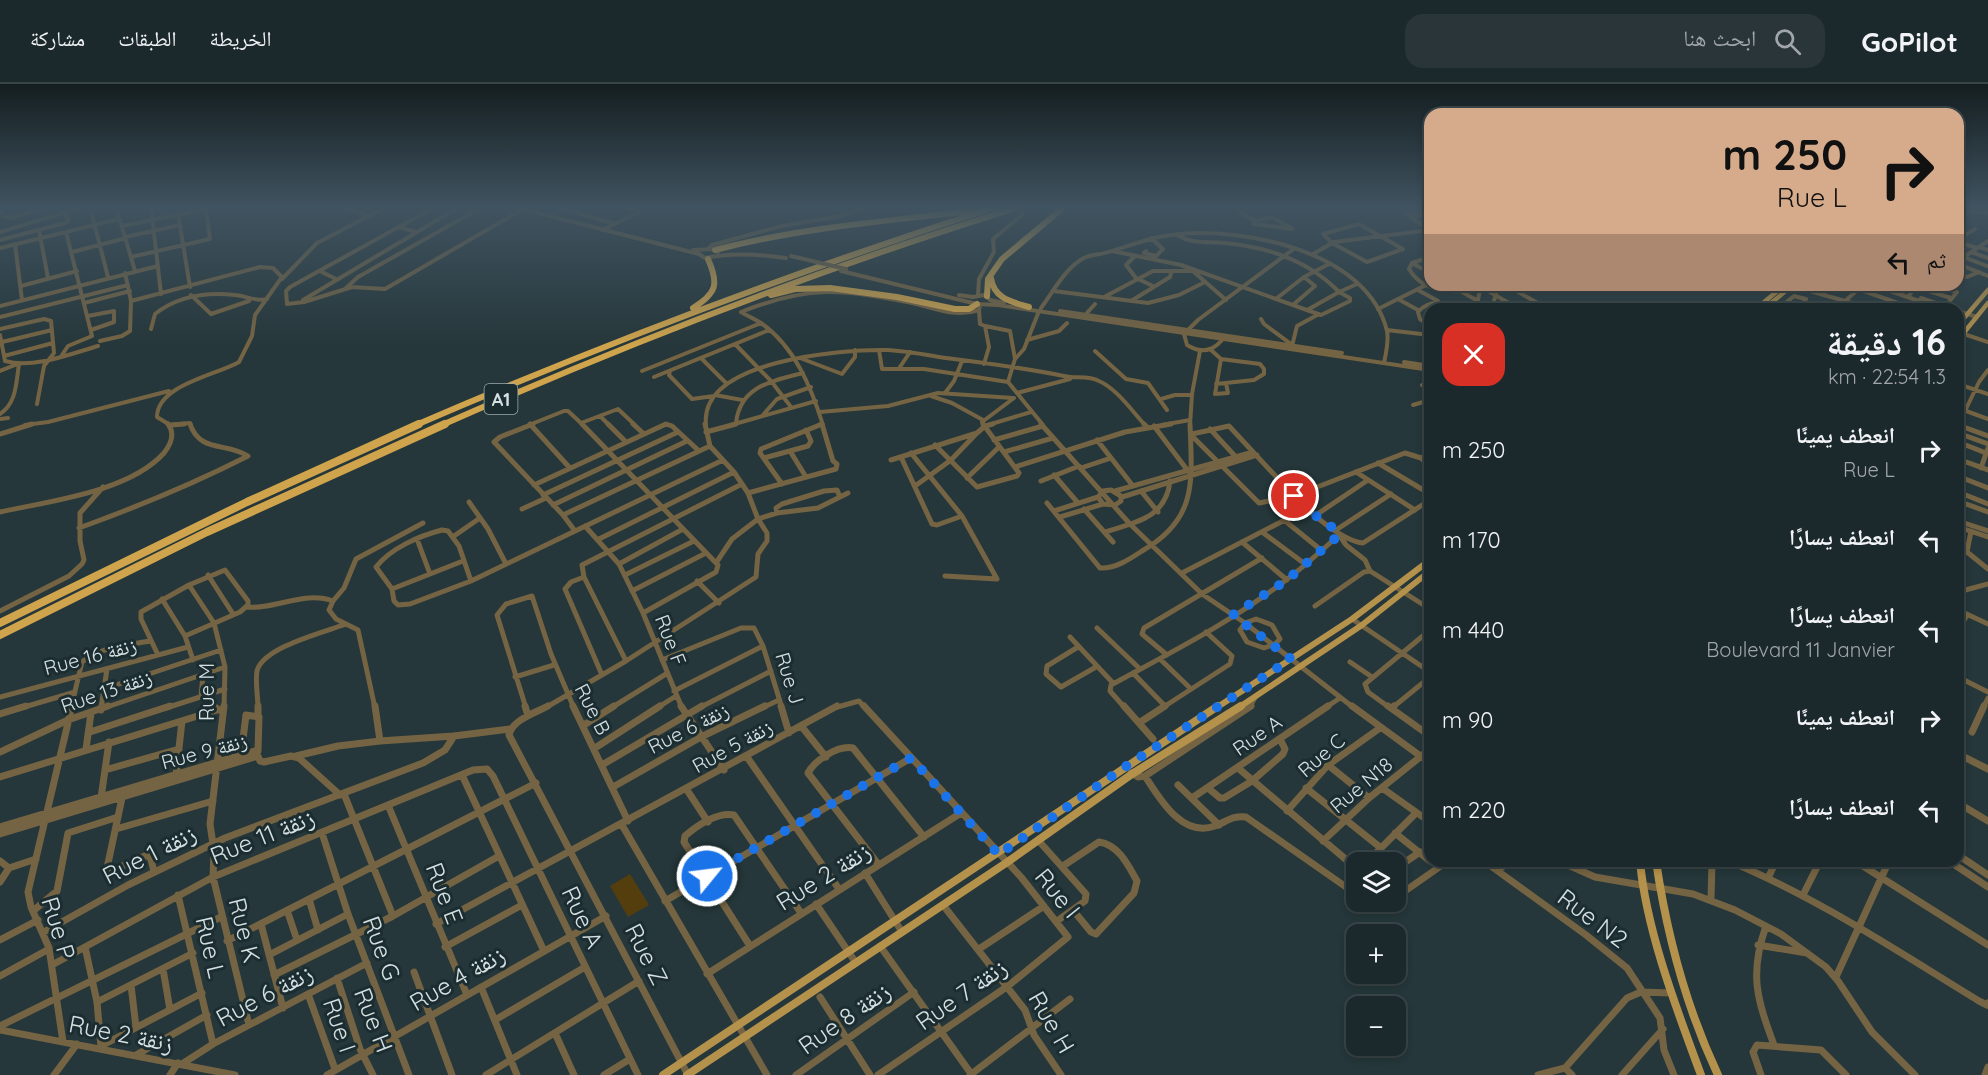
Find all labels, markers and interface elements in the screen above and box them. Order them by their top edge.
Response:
search box [1405,14,1825,68]
text: ابحث هنا [1683,24,1756,52]
text: GoPilot [1861,24,1958,59]
text: مشاركة [30,25,85,51]
text: الطبقات [118,25,177,51]
text: الخريطة [210,25,271,51]
icon: search [1771,25,1804,58]
text: 250 m [1723,128,1847,181]
icon: right [1868,132,1946,210]
text: Rue L [1777,180,1847,214]
icon: left [1882,246,1915,279]
text: ثم [1927,246,1946,274]
text: 16 دقيقة [1826,319,1946,364]
button: close [1442,323,1505,386]
text: 1.3 km · 22:54 [1828,364,1946,389]
road number: A1 [484,384,518,414]
text: انعطف يمينًا [1796,421,1895,449]
icon: right [1913,434,1946,467]
text: 250 m [1442,436,1505,464]
text: Rue L [1843,457,1895,482]
pin [1268,470,1319,521]
icon: arrive [1277,479,1310,512]
text: انعطف يسارًا [1789,523,1895,551]
icon: left [1913,524,1946,557]
text: 170 m [1442,526,1501,554]
text: انعطف يسارًا [1789,601,1895,629]
street label: Rue F [650,611,692,669]
icon: left [1913,614,1946,647]
text: 440 m [1442,616,1504,644]
street label: Rue 16 زنقة [41,632,139,680]
text: Boulevard 11 Janvier [1706,637,1895,662]
street label: Rue J [770,649,810,707]
street label: Rue M [194,663,219,721]
street label: Rue 13 زنقة [57,664,155,718]
street label: Rue B [570,679,616,739]
street label: Rue 6 زنقة [643,697,733,759]
text: انعطف يمينًا [1796,703,1895,731]
icon: right [1913,704,1946,737]
text: 90 m [1442,706,1493,734]
street label: Rue A [1228,709,1286,761]
street label: Rue 5 زنقة [688,714,776,778]
street label: Rue 9 زنقة [158,728,250,774]
street label: Rue C [1292,728,1350,782]
street label: Rue N18 [1325,752,1397,818]
text: انعطف يسارًا [1789,793,1895,821]
icon: left [1913,794,1946,827]
text: 220 m [1442,796,1506,824]
street label: Rue 11 زنقة [205,802,319,870]
street label: Rue 1 زنقة [97,818,201,890]
street label: Rue 2 زنقة [770,835,876,917]
position arrow [675,844,739,908]
map controls [1346,852,1406,1056]
button: layers [1346,852,1406,912]
street label: Rue E [420,858,470,928]
street label: Rue I [1029,862,1087,924]
street label: Rue A [556,881,610,953]
street label: Rue N2 [1552,882,1634,954]
street label: Rue P [35,893,83,963]
street label: Rue K [222,894,268,966]
street label: Rue G [357,912,407,984]
street label: Rue L [189,913,233,981]
street label: Rue Z [619,918,675,990]
button: + [1346,924,1406,984]
street label: Rue 4 زنقة [404,939,510,1017]
street label: Rue 7 زنقة [910,952,1012,1036]
street label: Rue 6 زنقة [211,957,317,1033]
street label: Rue 8 زنقة [792,976,896,1060]
street label: Rue H [348,983,400,1057]
street label: Rue H [1022,986,1082,1058]
street label: Rue I [317,994,363,1056]
button: − [1346,996,1406,1056]
street label: Rue 2 زنقة [66,1008,176,1058]

